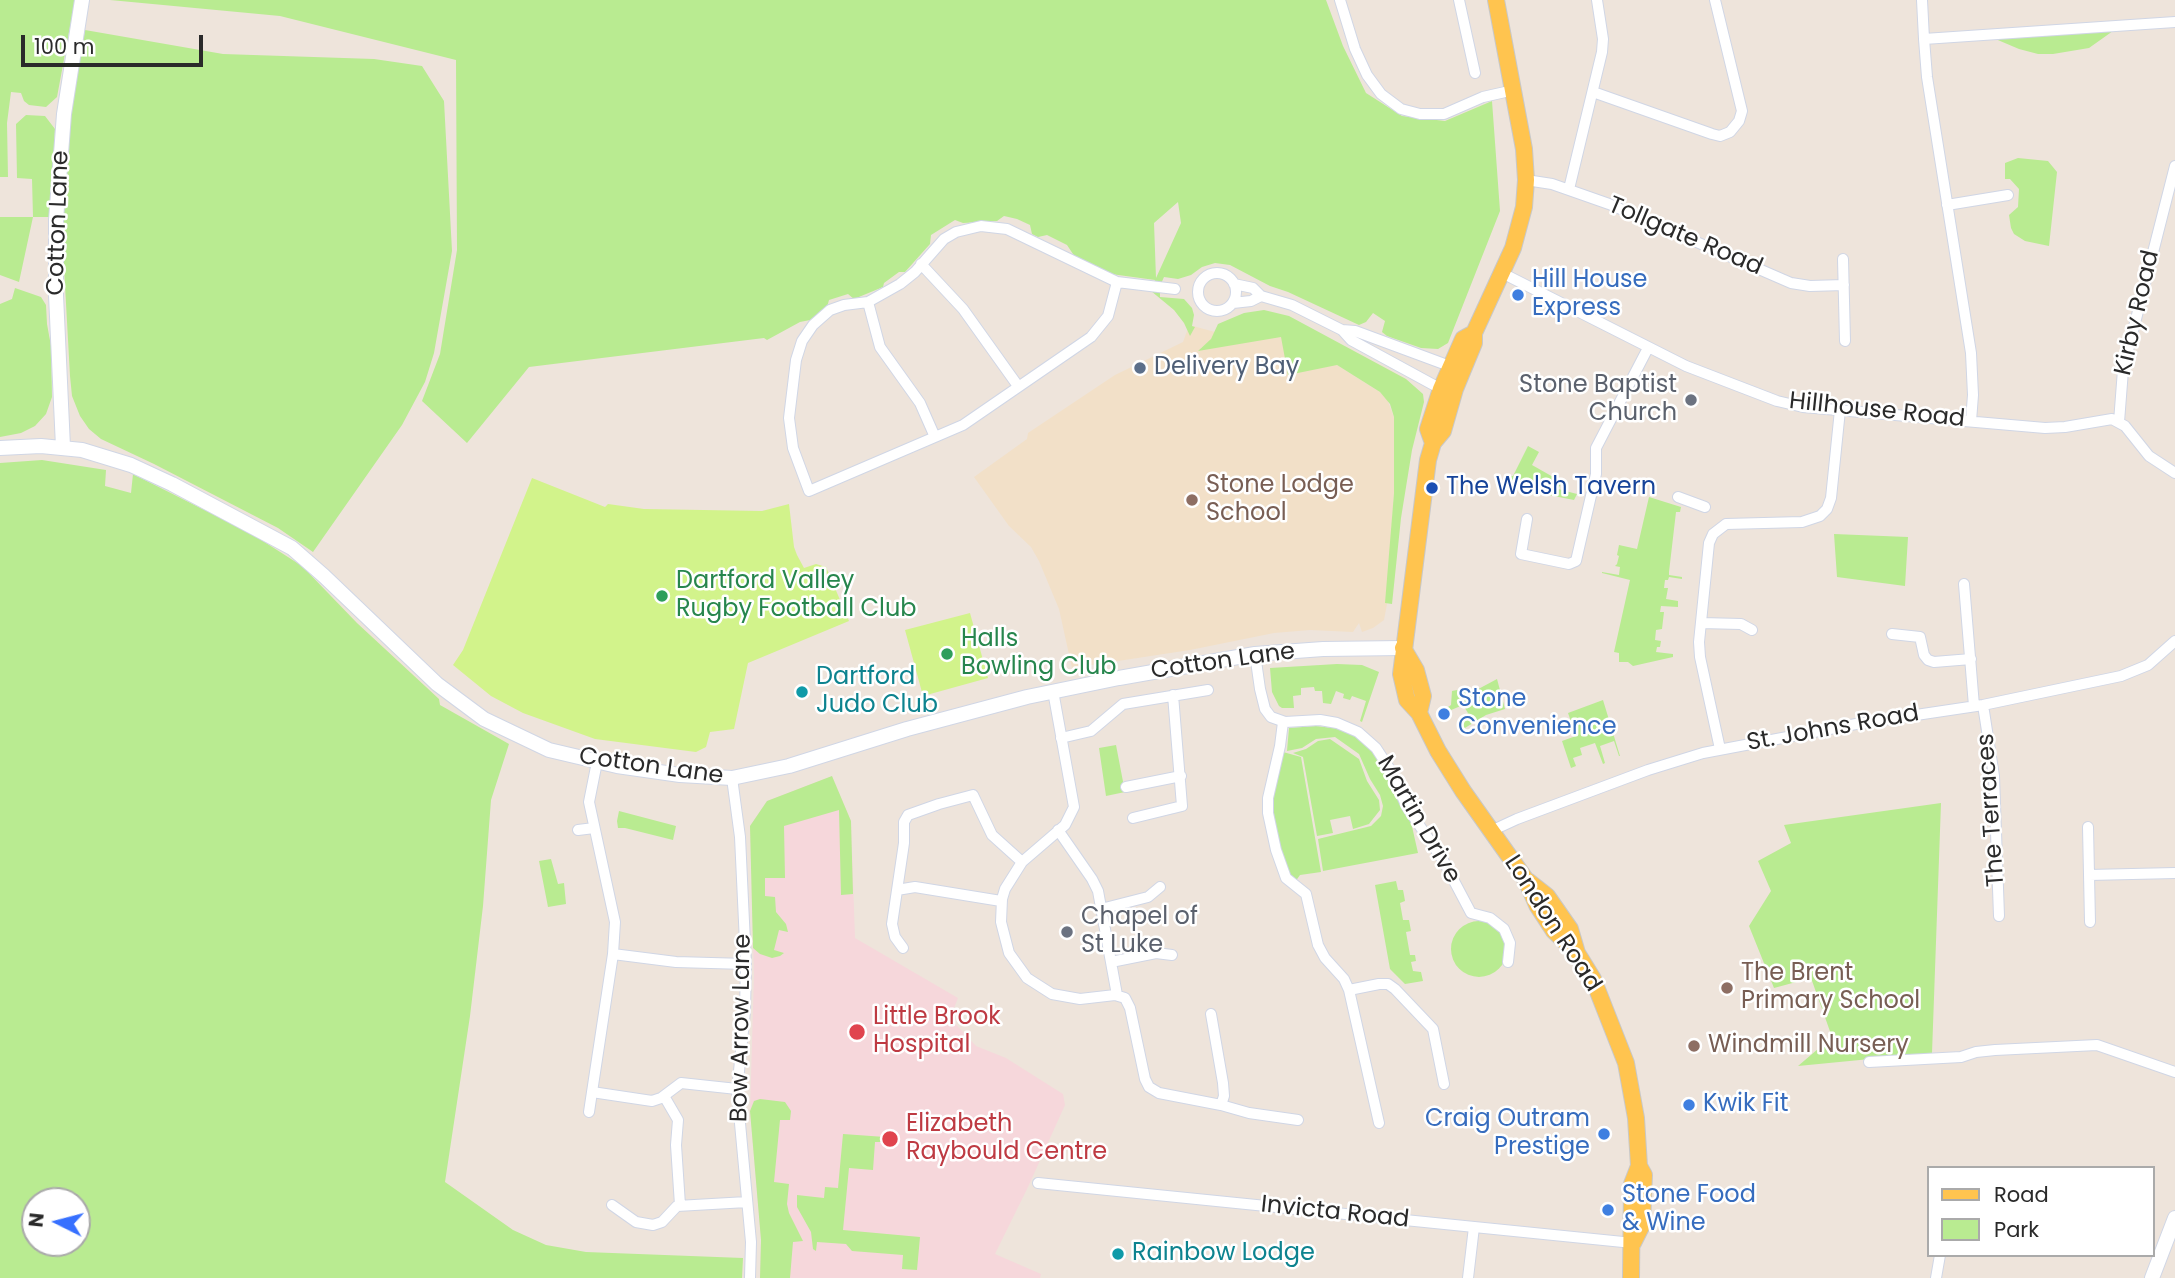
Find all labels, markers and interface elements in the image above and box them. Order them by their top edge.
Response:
scale bar [24,21,206,65]
text: 100 m [34,32,94,61]
street label: Cotton Lane [42,150,76,296]
street label: Tollgate Road [1603,192,1767,282]
street label: Kirby Road [2110,248,2166,378]
place label: Hill House Express [1532,267,1647,323]
marker: Hill House Express [1510,287,1526,303]
place label: Delivery Bay [1154,354,1299,382]
marker: Delivery Bay [1132,360,1148,376]
place label: Stone Baptist Church [1519,372,1677,428]
street label: Hillhouse Road [1788,387,1966,435]
marker: Stone Baptist Church [1683,392,1699,408]
place label: Stone Lodge School [1206,472,1354,528]
place label: The Welsh Tavern [1446,474,1656,502]
marker: The Welsh Tavern [1424,480,1440,496]
marker: Stone Lodge School [1184,492,1200,508]
place label: Dartford Valley Rugby Football Club [676,568,917,624]
marker: Dartford Valley Rugby Football Club [654,588,670,604]
place label: Halls Bowling Club [961,626,1117,682]
street label: Cotton Lane [1149,638,1297,686]
marker: Halls Bowling Club [939,646,955,662]
place label: Dartford Judo Club [816,664,938,720]
marker: Dartford Judo Club [794,684,810,700]
place label: Stone Convenience [1458,686,1617,742]
street label: St. Johns Road [1745,700,1921,758]
marker: Stone Convenience [1436,706,1452,722]
street label: The Terraces [1972,732,2012,888]
street label: Cotton Lane [577,743,725,791]
street label: Martin Drive [1370,751,1466,889]
street label: London Road [1497,850,1607,998]
place label: Chapel of St Luke [1081,904,1198,960]
marker: Chapel of St Luke [1059,924,1075,940]
street label: Bow Arrow Lane [726,934,758,1122]
place label: The Brent Primary School [1741,960,1920,1016]
marker: The Brent Primary School [1719,980,1735,996]
place label: Little Brook Hospital [873,1004,1001,1060]
marker: Little Brook Hospital [847,1022,867,1042]
place label: Windmill Nursery [1708,1032,1909,1060]
marker: Windmill Nursery [1686,1038,1702,1054]
place label: Kwik Fit [1703,1091,1788,1119]
marker: Kwik Fit [1681,1097,1697,1113]
place label: Craig Outram Prestige [1425,1106,1590,1162]
place label: Elizabeth Raybould Centre [906,1111,1107,1167]
marker: Craig Outram Prestige [1596,1126,1612,1142]
marker: Elizabeth Raybould Centre [880,1129,900,1149]
legend [1926,1166,2154,1257]
text: Road [1994,1180,2049,1209]
place label: Stone Food & Wine [1622,1182,1756,1238]
north arrow [21,1187,91,1257]
street label: Invicta Road [1259,1191,1411,1235]
marker: Stone Food & Wine [1600,1202,1616,1218]
text: N [22,1211,51,1228]
text: Park [1994,1215,2039,1244]
place label: Rainbow Lodge [1132,1240,1315,1268]
marker: Rainbow Lodge [1110,1246,1126,1262]

